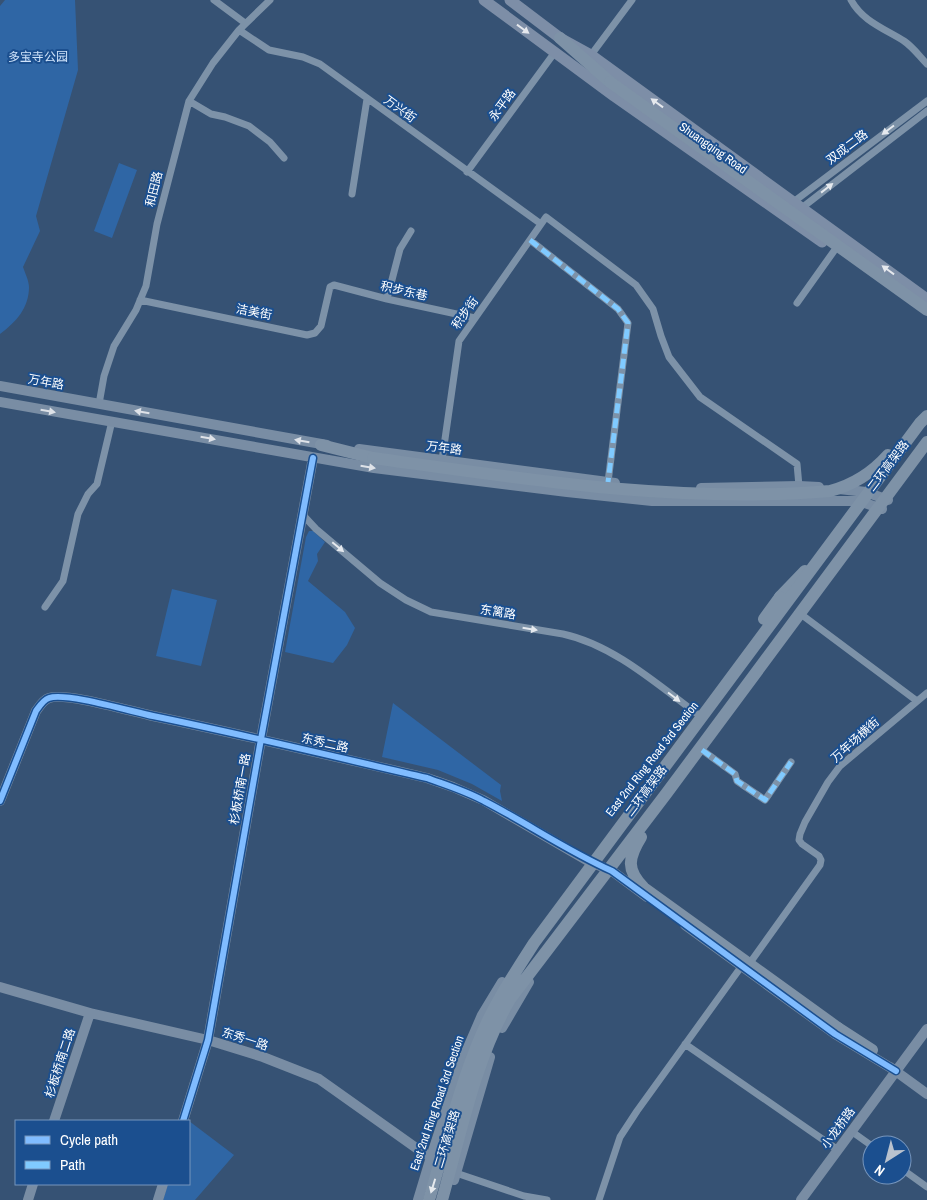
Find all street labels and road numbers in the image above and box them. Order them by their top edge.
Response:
street label: 永平路 [485,86,519,124]
street label: 万兴街 [381,92,419,126]
street label: Shuangqing Road [676,119,750,177]
street label: 双成二路 [823,126,871,168]
street label: 和田路 [142,170,166,208]
street label: 积步东巷 [379,278,429,304]
street label: 积步街 [448,294,482,332]
street label: 洁美街 [235,301,273,323]
street label: 万年路 [27,371,65,393]
street label: 二环高架路 [864,437,912,495]
street label: 万年路 [425,438,463,458]
street label: 东篱路 [479,601,517,623]
street label: East 2nd Ring Road 3rd Section [602,698,702,820]
street label: 万年场横街 [827,714,883,766]
street label: 东秀二路 [300,730,350,756]
street label: 杉板桥南一路 [226,752,254,826]
street label: 二环高架路 [622,762,670,820]
street label: 东秀一路 [220,1024,270,1054]
street label: 杉板桥南二路 [41,1026,79,1100]
street label: East 2nd Ring Road 3rd Section [406,1033,468,1173]
street label: 小龙桥路 [817,1104,859,1152]
street label: 二环高架路 [431,1108,463,1170]

